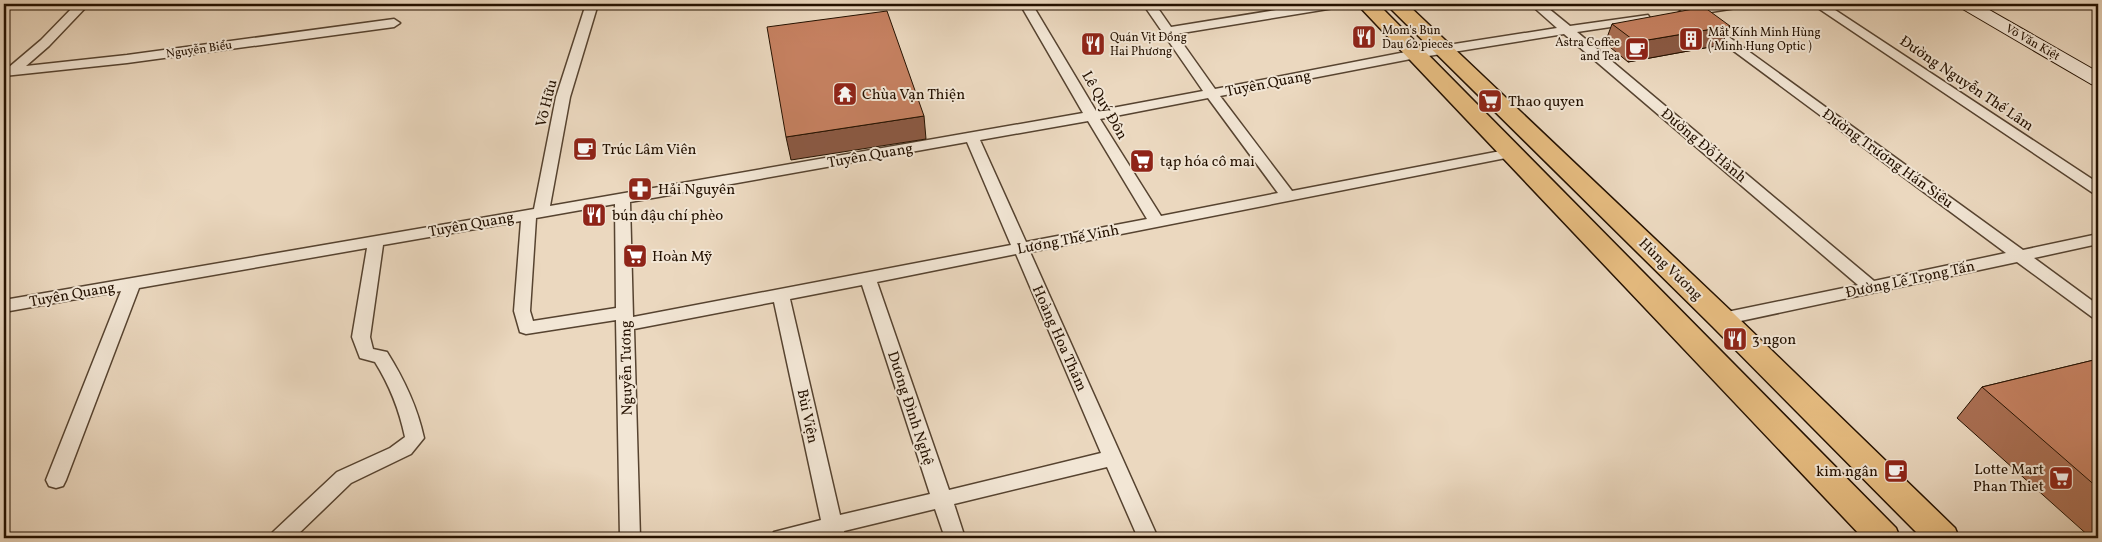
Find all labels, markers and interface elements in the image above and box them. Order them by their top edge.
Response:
street label: Võ Văn Kiệt [2002,21,2063,65]
place label: Mom's Bun Dau 62 pieces [1382,23,1453,53]
restaurant icon: Mom's Bun Dau 62 pieces [1351,24,1377,50]
place label: Mắt Kính Minh Hùng ( Minh Hung Optic ) [1708,25,1821,55]
building icon: Mắt Kính Minh Hùng ( Minh Hung Optic ) [1678,26,1704,52]
place label: Quán Vịt Đồng Hai Phương [1110,30,1187,60]
restaurant icon: Quán Vịt Đồng Hai Phương [1080,31,1106,57]
street label: Đường Nguyễn Thế Lâm [1895,31,2037,137]
place label: Astra Coffee and Tea [1555,35,1620,65]
cafe icon: Astra Coffee and Tea [1624,36,1650,62]
street label: Nguyễn Biểu [165,37,233,63]
street label: Tuyên Quang [1224,66,1313,103]
street label: Lê Quý Đôn [1076,68,1132,144]
street label: Võ Hữu [531,77,563,129]
temple icon: Chùa Vạn Thiện [832,81,858,107]
place label: Chùa Vạn Thiện [862,85,965,106]
supermarket icon: Thao quyen [1477,88,1503,114]
place label: Thao quyen [1508,92,1584,113]
street label: Đường Đỗ Hành [1656,104,1751,188]
street label: Đường Trương Hán Siêu [1817,104,1957,214]
cafe icon: Trúc Lâm Viên [572,136,598,162]
street label: Tuyên Quang [826,139,915,174]
place label: Trúc Lâm Viên [602,140,696,161]
supermarket icon: tạp hóa cô mai [1129,148,1155,174]
place label: tạp hóa cô mai [1160,152,1255,173]
pharmacy icon: Hải Nguyên [627,176,653,202]
place label: Hải Nguyên [658,180,735,201]
restaurant icon: bún đậu chí phèo [581,202,607,228]
place label: bún đậu chí phèo [612,206,723,227]
street label: Tuyên Quang [427,208,516,243]
street label: Lương Thế Vinh [1015,220,1121,261]
street label: Hùng Vương [1633,234,1707,306]
supermarket icon: Hoàn Mỹ [622,243,648,269]
place label: Hoàn Mỹ [652,247,712,268]
street label: Đường Lê Trọng Tấn [1844,256,1977,304]
street label: Tuyên Quang [28,278,117,313]
street label: Hoàng Hoa Thám [1026,282,1091,395]
street label: Nguyễn Tương [616,320,639,416]
restaurant icon: 3 ngon [1722,326,1748,352]
place label: 3 ngon [1752,330,1796,351]
street label: Dương Đình Nghệ [881,349,938,468]
street label: Bùi Viện [791,387,823,445]
cafe icon: kim ngân [1883,458,1909,484]
place label: Lotte Mart Phan Thiet [1973,460,2044,498]
place label: kim ngân [1816,462,1878,483]
supermarket icon: Lotte Mart Phan Thiet [2048,465,2074,491]

